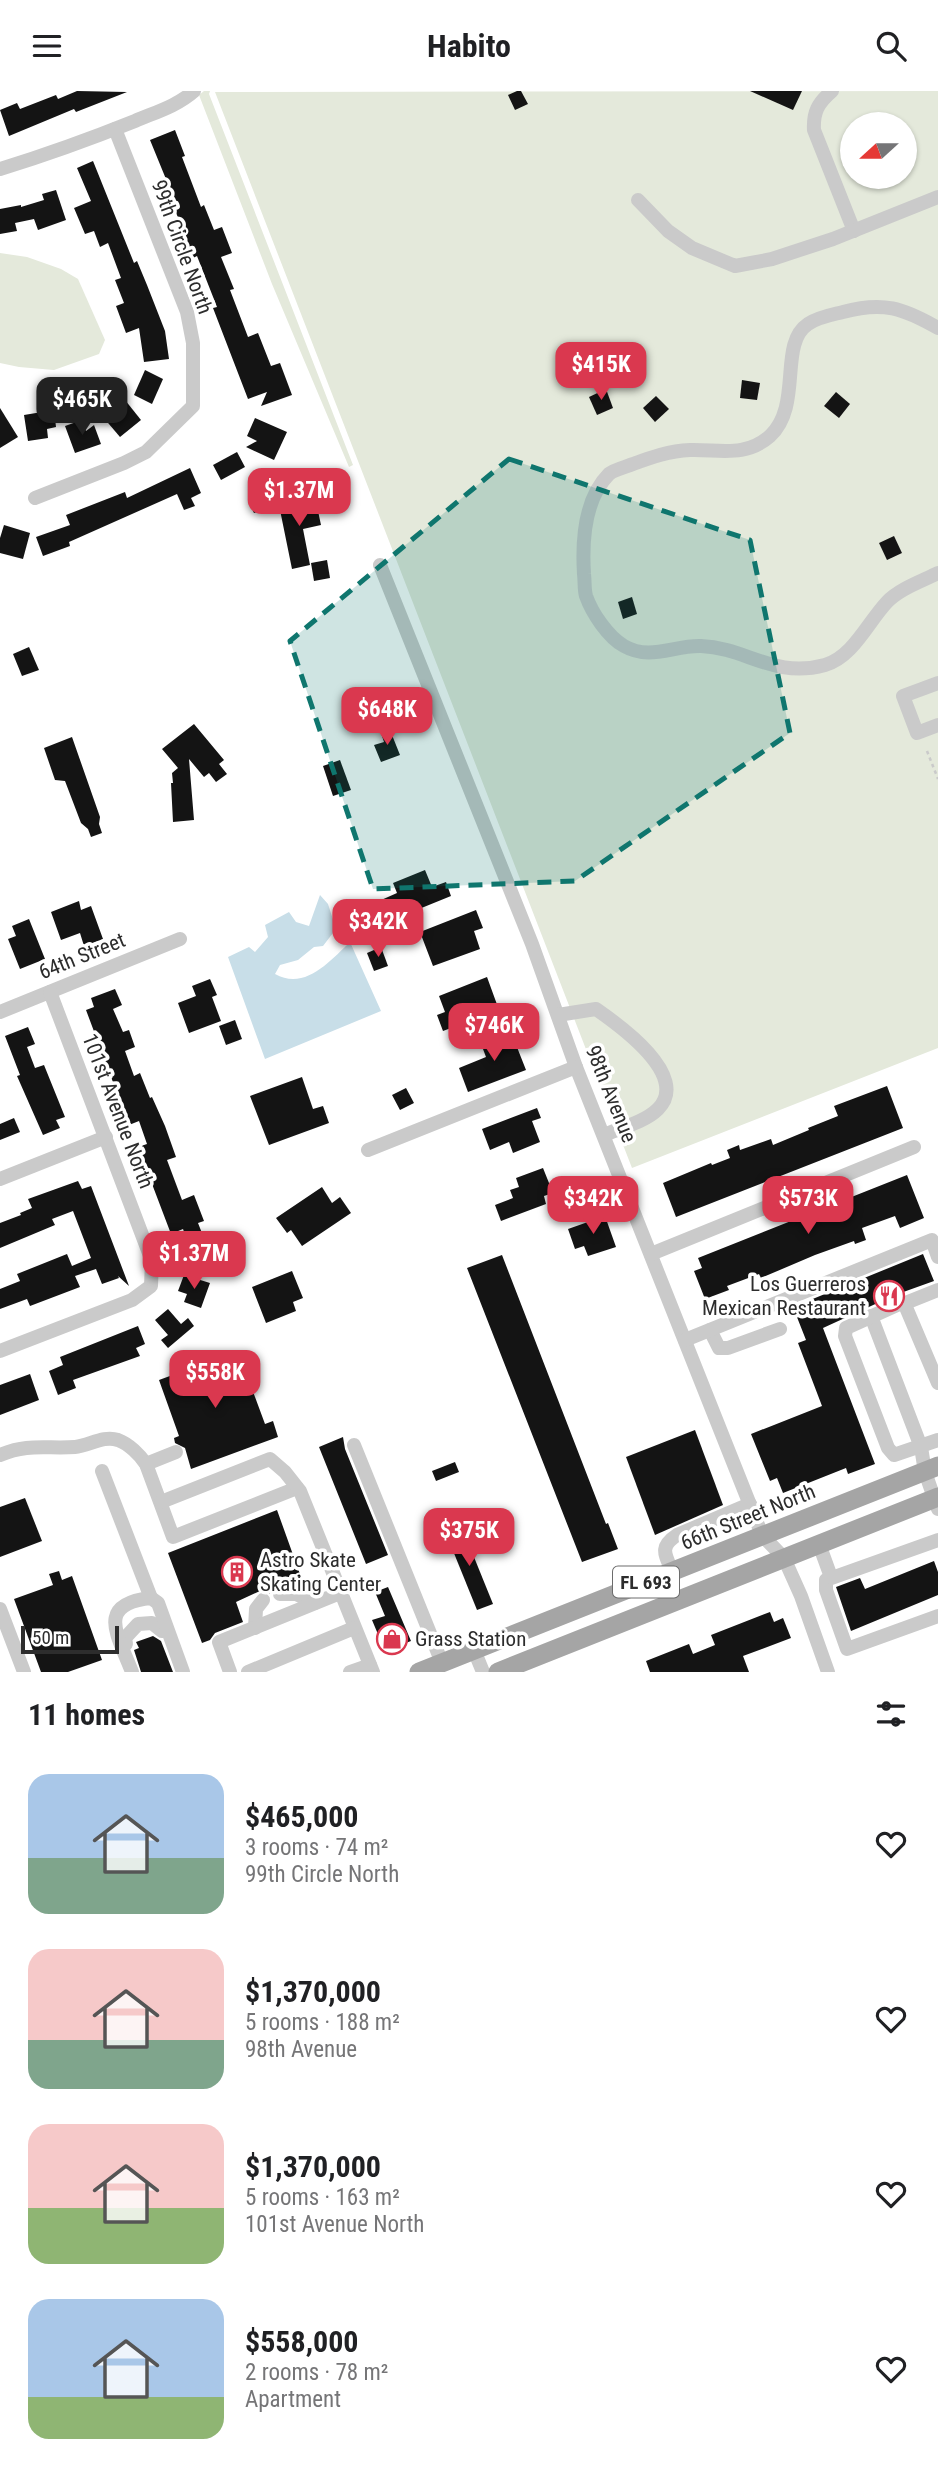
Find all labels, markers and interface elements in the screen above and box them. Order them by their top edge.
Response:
icon: menu [28,27,66,65]
text: Habito [427,27,511,65]
icon: search [872,27,910,65]
north arrow [840,112,917,189]
map controls [840,112,917,189]
street label: 99th Circle North [147,177,217,317]
pin: $415K [552,343,650,402]
text: $415K [571,351,631,378]
pin: $465K [33,377,131,437]
text: $465K [52,386,112,413]
pin: $1.37M [242,469,356,528]
text: $1.37M [264,477,334,504]
pin: $648K [338,687,436,747]
text: $648K [357,696,417,723]
pin: $342K [329,899,427,959]
text: $342K [348,908,408,935]
street label: 64th Street [35,928,129,984]
pin: $746K [445,1003,543,1063]
text: $746K [464,1012,524,1039]
street label: 101st Avenue North [77,1030,159,1192]
street label: 98th Avenue [581,1042,641,1146]
pin: $342K [544,1177,642,1236]
pin: $573K [759,1177,857,1236]
text: $342K [563,1185,623,1212]
text: $573K [778,1185,838,1212]
pin: $1.37M [137,1231,251,1291]
text: $1.37M [159,1240,229,1267]
place label: Los Guerreros Mexican Restaurant [702,1272,866,1320]
restaurant icon: Los Guerreros Mexican Restaurant [872,1279,906,1313]
pin: $558K [166,1351,264,1410]
text: $558K [185,1359,245,1386]
street label: 66th Street North [677,1479,819,1555]
pin: $375K [420,1509,518,1568]
text: $375K [439,1517,499,1544]
place label: Astro Skate Skating Center [260,1548,381,1596]
building icon: Astro Skate Skating Center [220,1555,254,1589]
road number: FL 693 [613,1567,679,1597]
shop icon: Grass Station [375,1622,409,1656]
scale bar [21,1623,119,1655]
text: 50 m [32,1626,69,1649]
place label: Grass Station [415,1627,526,1651]
icon: filters [872,1695,910,1733]
text: 11 homes [28,1697,145,1732]
text: $465,000 [245,1799,358,1834]
icon: home [84,1802,168,1886]
icon: heart [872,1825,910,1863]
text: 3 rooms · 74 m² [245,1834,388,1861]
text: 99th Circle North [245,1861,399,1888]
text: $1,370,000 [245,1974,381,2009]
icon: home [84,1977,168,2061]
icon: heart [872,2000,910,2038]
text: 5 rooms · 188 m² [245,2009,400,2036]
text: 98th Avenue [245,2036,357,2063]
text: $1,370,000 [245,2149,381,2184]
icon: home [84,2152,168,2236]
icon: heart [872,2175,910,2213]
text: 5 rooms · 163 m² [245,2184,400,2211]
text: 101st Avenue North [245,2211,424,2238]
text: $558,000 [245,2324,358,2359]
icon: home [84,2327,168,2411]
icon: heart [872,2350,910,2388]
text: 2 rooms · 78 m² [245,2359,388,2386]
text: Apartment [245,2386,341,2413]

